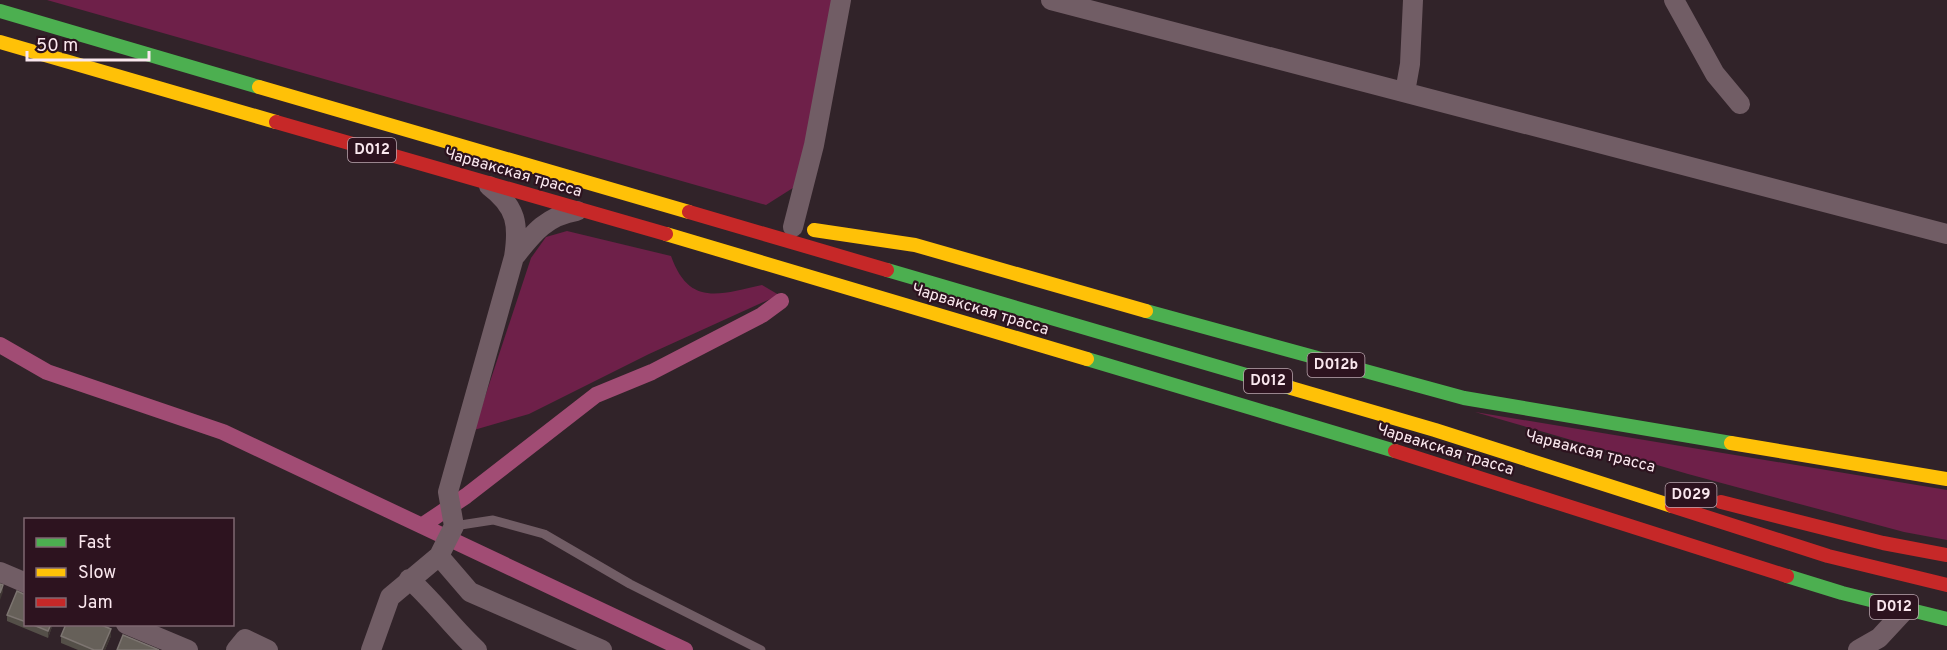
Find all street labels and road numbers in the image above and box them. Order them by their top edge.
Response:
road number: D012 [348,138,396,162]
street label: Чарвакская трасса [442,144,584,202]
street label: Чарвакская трасса [909,280,1051,340]
road number: D012b [1308,353,1364,377]
road number: D012 [1244,369,1292,393]
street label: Чарвакская трасса [1374,420,1516,480]
street label: Чарваксая трасса [1523,426,1657,478]
road number: D029 [1666,483,1716,507]
road number: D012 [1870,595,1918,619]

